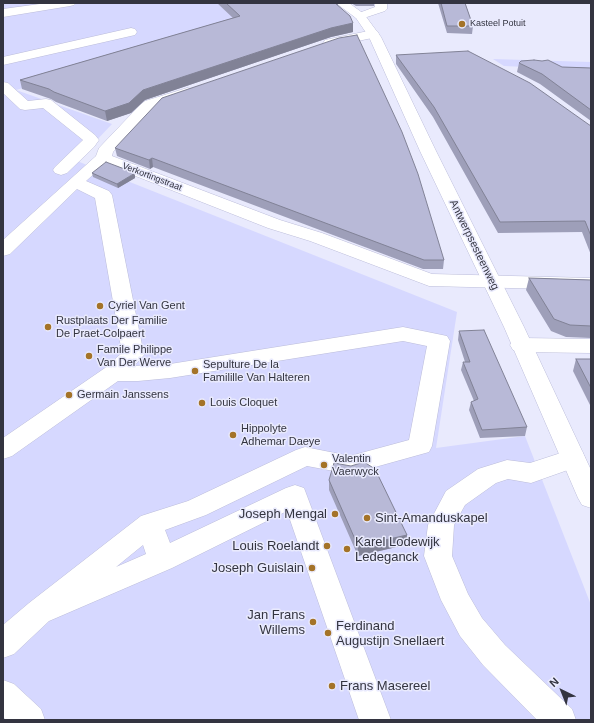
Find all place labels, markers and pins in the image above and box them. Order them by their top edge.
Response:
marker: Kasteel Potuit [457,19,467,29]
place label: Kasteel Potuit [470,19,526,29]
place label: Cyriel Van Gent [108,299,185,313]
marker: Cyriel Van Gent [95,301,105,311]
place label: Rustplaats Der Familie De Praet-Colpaert [56,314,167,340]
marker: Rustplaats Der Familie De Praet-Colpaert [43,322,53,332]
place label: Famile Philippe Van Der Werve [97,343,172,369]
marker: Famile Philippe Van Der Werve [84,351,94,361]
place label: Sepulture De la Familille Van Halteren [203,358,310,384]
marker: Sepulture De la Familille Van Halteren [190,366,200,376]
place label: Germain Janssens [77,388,169,402]
marker: Germain Janssens [64,390,74,400]
place label: Louis Cloquet [210,396,277,410]
marker: Louis Cloquet [197,398,207,408]
place label: Hippolyte Adhemar Daeye [241,422,320,448]
marker: Hippolyte Adhemar Daeye [228,430,238,440]
place label: Valentin Vaerwyck [332,452,379,478]
marker: Valentin Vaerwyck [319,460,329,470]
place label: Joseph Mengal [239,506,327,522]
marker: Joseph Mengal [330,509,340,519]
place label: Sint-Amanduskapel [375,510,488,526]
marker: Sint-Amanduskapel [362,513,372,523]
place label: Karel Lodewijk Ledeganck [355,534,440,565]
place label: Louis Roelandt [232,538,319,554]
marker: Louis Roelandt [322,541,332,551]
marker: Karel Lodewijk Ledeganck [342,544,352,554]
place label: Joseph Guislain [212,560,304,576]
marker: Joseph Guislain [307,563,317,573]
place label: Jan Frans Willems [247,607,305,638]
marker: Jan Frans Willems [308,617,318,627]
place label: Ferdinand Augustijn Snellaert [336,618,444,649]
marker: Ferdinand Augustijn Snellaert [323,628,333,638]
place label: Frans Masereel [340,678,430,694]
marker: Frans Masereel [327,681,337,691]

